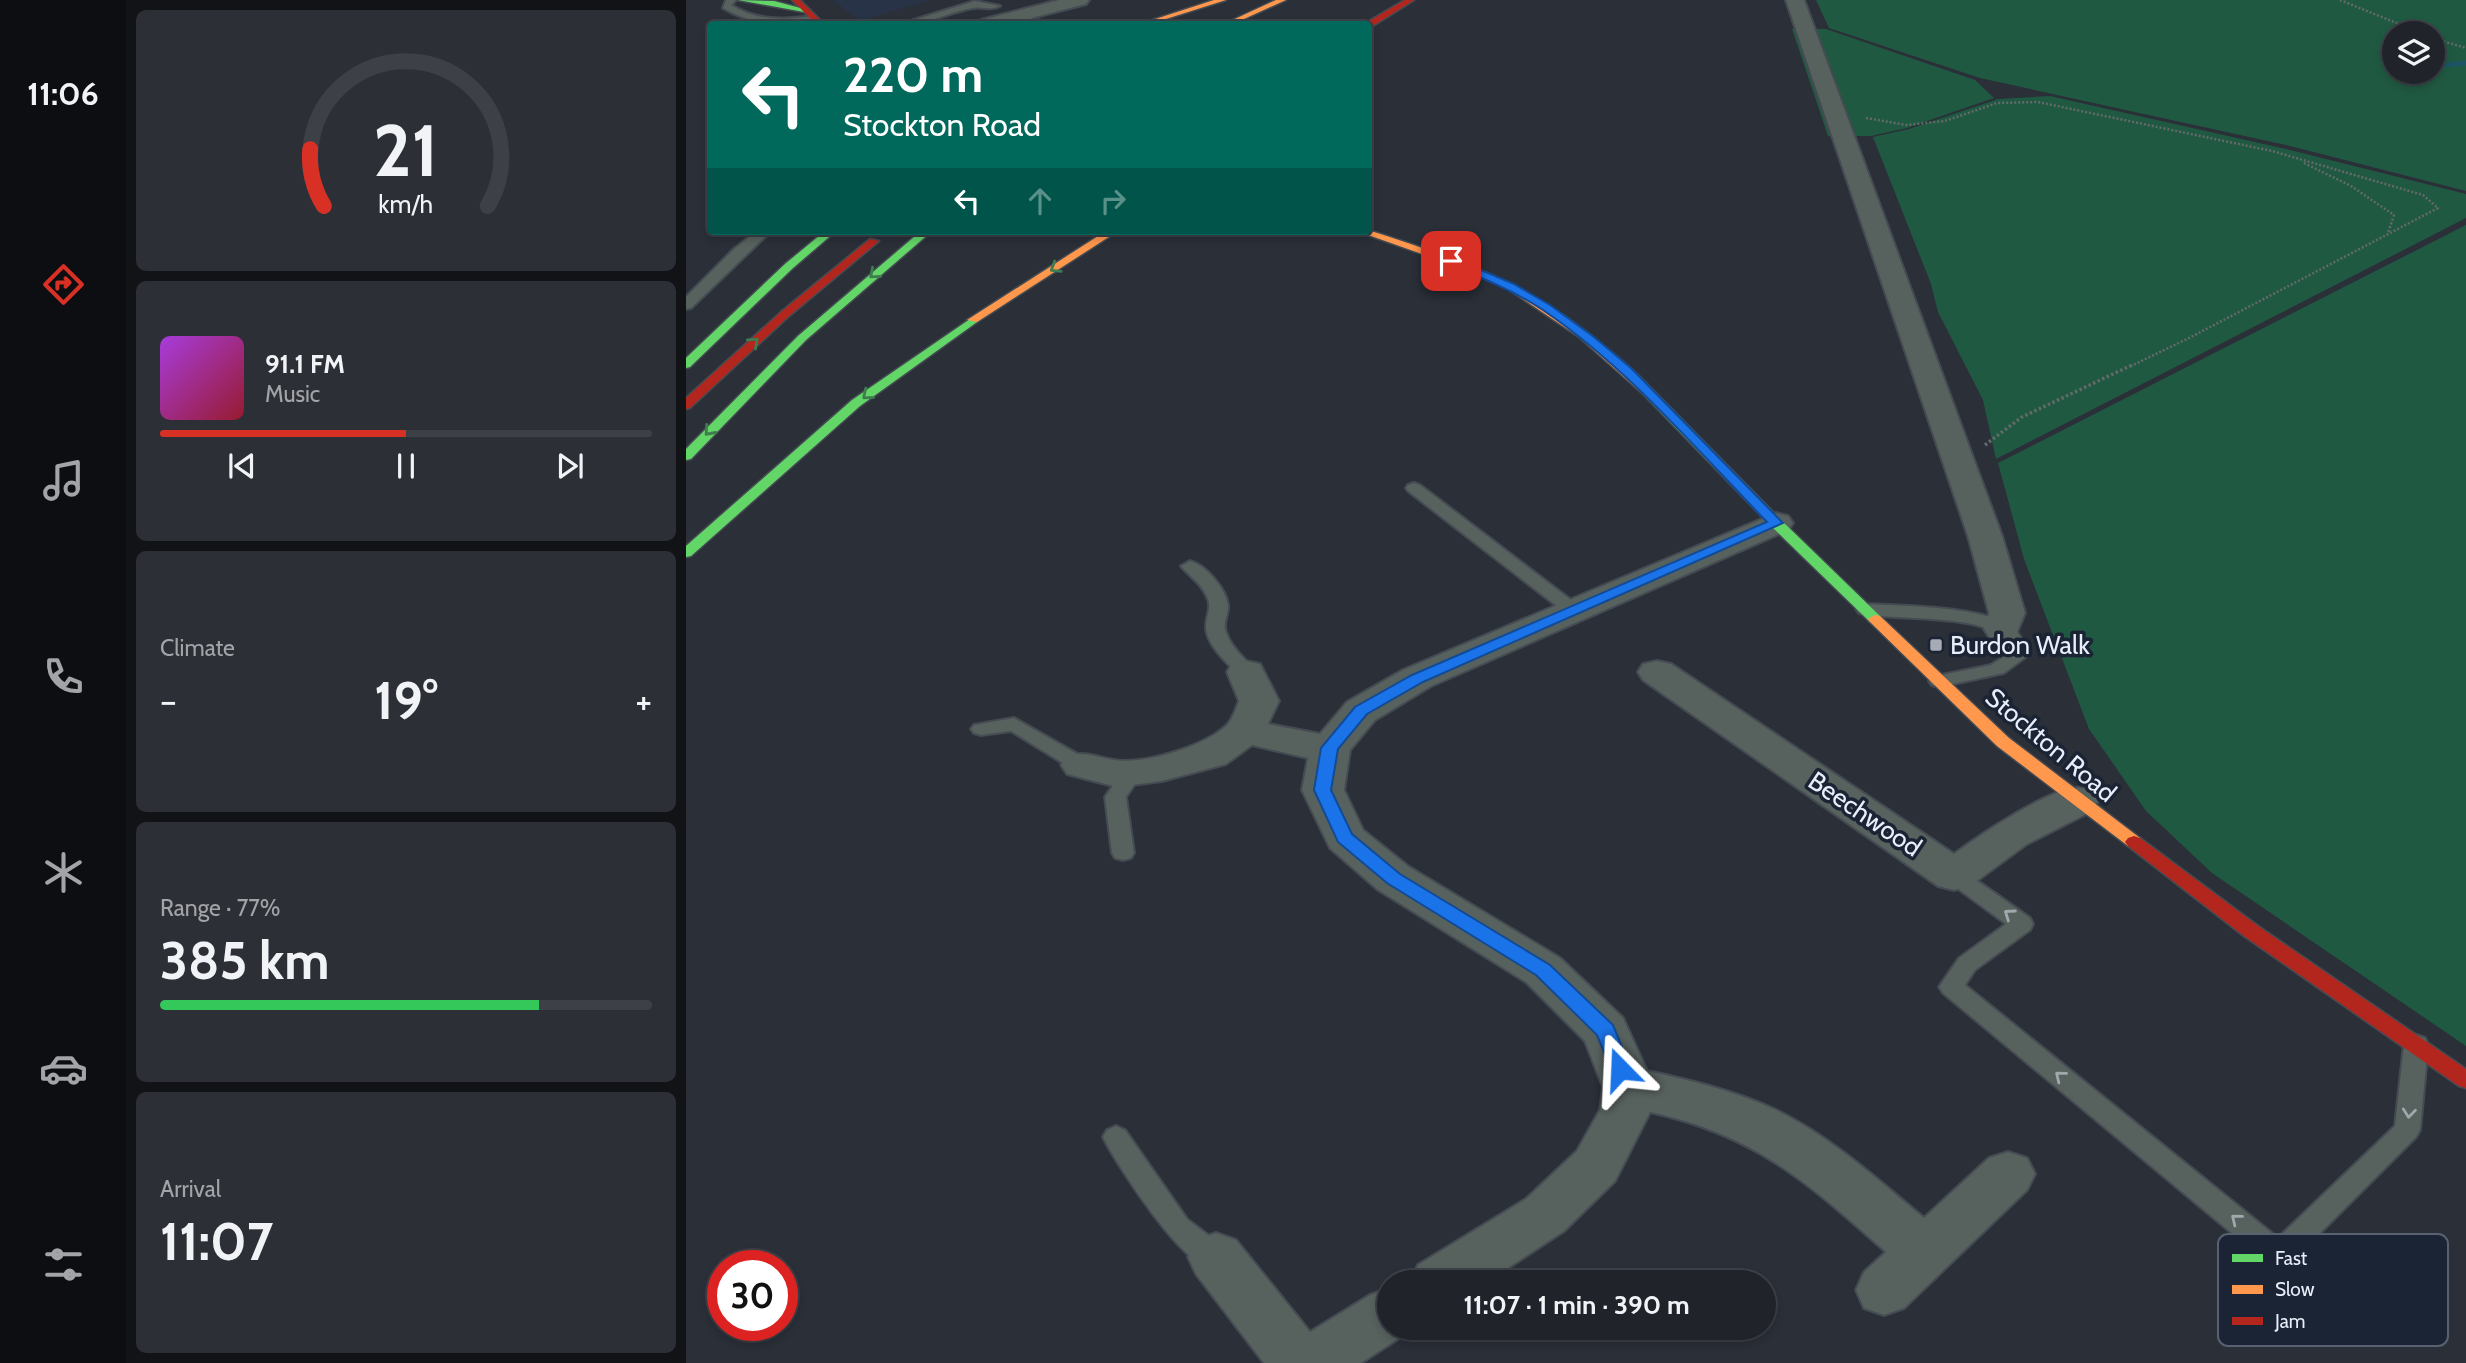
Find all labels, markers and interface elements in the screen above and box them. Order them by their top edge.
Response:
map controls [2382,21,2445,84]
button: layers [2382,21,2445,84]
text: 220 m [843,45,983,104]
icon: left [728,49,819,140]
text: 11:06 [27,74,99,113]
text: Stockton Road [843,105,1041,144]
text: 21 [373,107,439,195]
icon: left [948,182,986,220]
icon: ahead [1021,182,1059,220]
icon: right [1094,182,1132,220]
text: km/h [379,189,433,219]
pin [1421,231,1481,291]
icon: arrive [1432,242,1470,280]
one-way arrow [1050,259,1063,272]
icon: directions [39,260,88,309]
one-way arrow [869,266,882,278]
one-way arrow [746,338,759,350]
text: 91.1 FM [265,348,345,380]
text: Music [265,380,320,408]
one-way arrow [862,387,874,400]
one-way arrow [705,423,718,436]
icon: previous [223,447,261,485]
icon: pause [387,447,425,485]
icon: next [551,447,589,485]
icon: music [39,456,88,505]
place label: Burdon Walk [1950,629,2090,661]
text: Climate [160,634,235,662]
marker: Burdon Walk [1928,637,1944,653]
icon: phone [39,652,88,701]
text: 19° [374,669,438,732]
text: − [160,677,177,724]
text: + [635,677,652,724]
street label: Stockton Road [1979,681,2123,809]
street label: Beechwood [1802,765,1928,863]
icon: climate [39,848,88,897]
text: Range · 77% [160,894,281,922]
one-way arrow [2004,910,2017,923]
text: 385 km [160,929,329,992]
position arrow [1583,1032,1657,1106]
icon: car [39,1044,88,1093]
one-way arrow [2055,1071,2067,1084]
one-way arrow [2402,1108,2417,1119]
text: Arrival [160,1175,221,1203]
text: 11:07 [160,1210,273,1273]
one-way arrow [2231,1215,2243,1228]
legend [2218,1234,2448,1346]
icon: filters [39,1240,88,1289]
text: Fast [2275,1247,2308,1270]
speed limit sign: 30 [707,1250,798,1341]
text: Slow [2275,1278,2315,1301]
text: 11:07 · 1 min · 390 m [1463,1289,1690,1321]
text: Jam [2274,1310,2305,1333]

